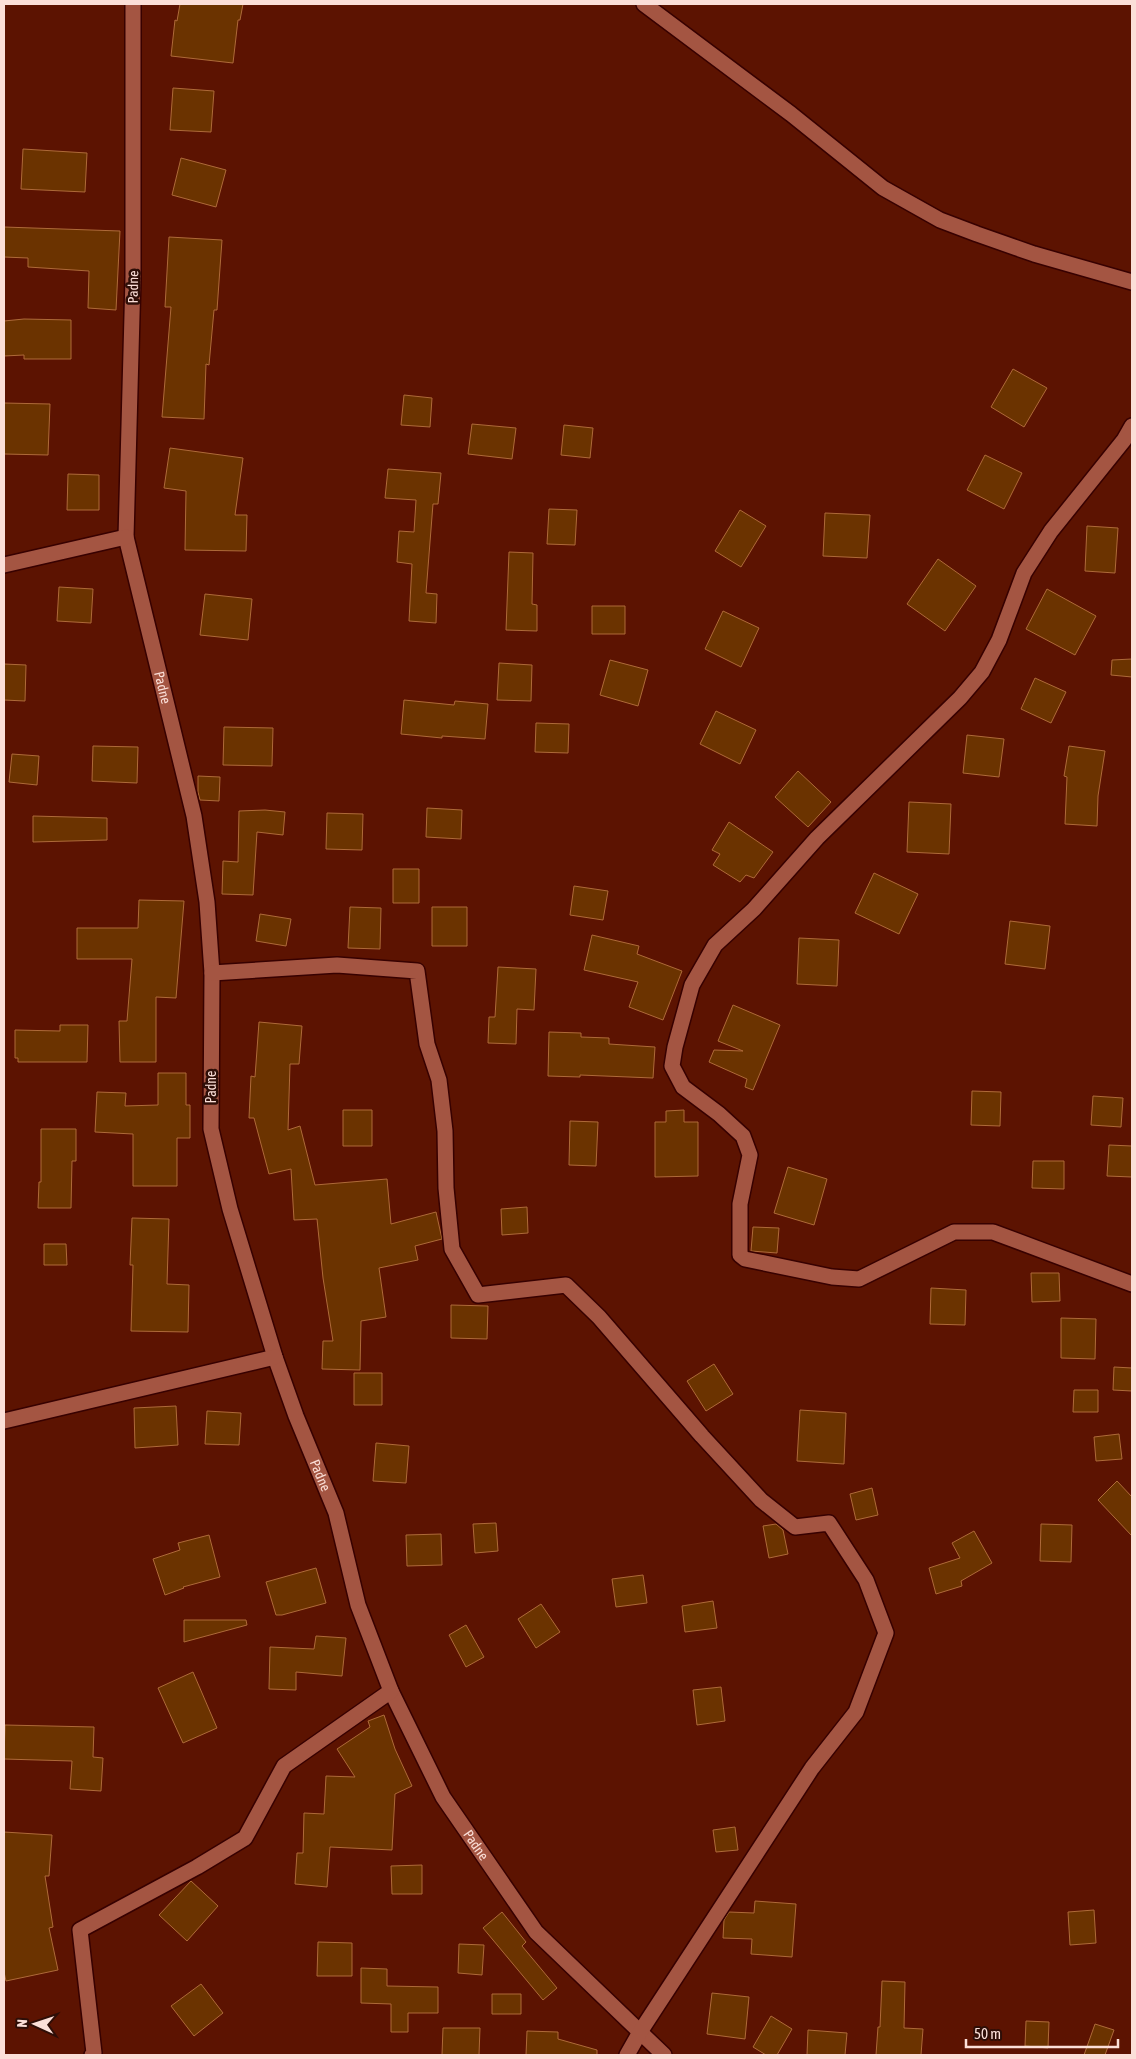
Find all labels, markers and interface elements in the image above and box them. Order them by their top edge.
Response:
street label: Padne [125,270,141,304]
street label: Padne [151,670,174,705]
street label: Padne [203,1071,219,1103]
street label: Padne [307,1457,334,1493]
street label: Padne [460,1827,492,1863]
north arrow [10,1999,60,2049]
scale bar [966,2016,1118,2048]
text: N [14,2019,30,2028]
text: 50 m [974,2025,1001,2042]

